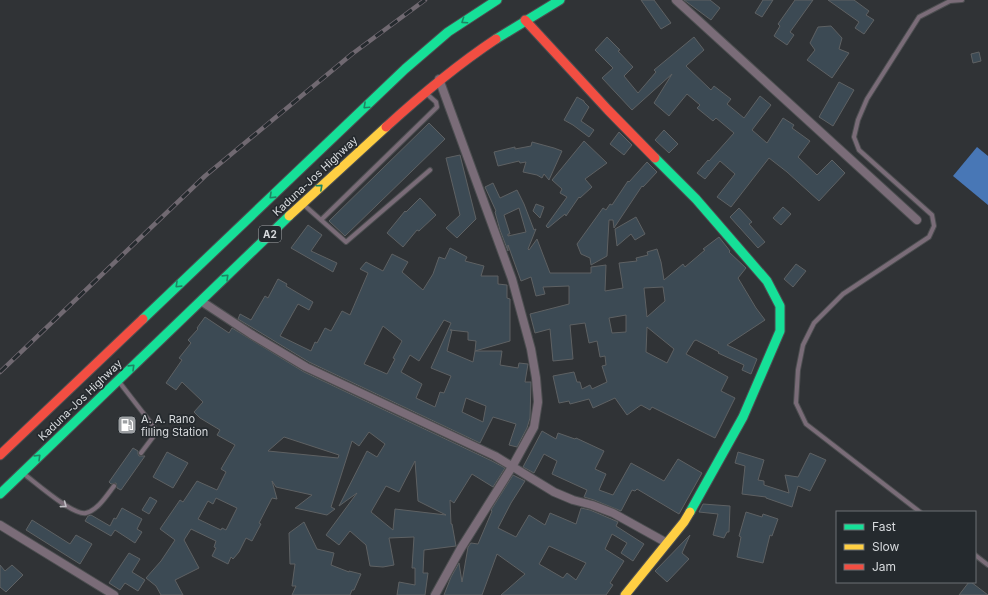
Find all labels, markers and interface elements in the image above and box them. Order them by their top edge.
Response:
one-way arrow [461,16,468,24]
one-way arrow [363,101,371,109]
street label: Kaduna-Jos Highway [270,133,360,219]
one-way arrow [315,184,323,192]
one-way arrow [269,191,277,198]
road number: A2 [259,226,281,242]
one-way arrow [221,274,229,282]
one-way arrow [175,281,183,288]
street label: Kaduna-Jos Highway [35,356,125,444]
one-way arrow [127,364,135,372]
place label: A. A. Rano filling Station [141,412,208,439]
fuel station icon: A. A. Rano filling Station [116,414,138,436]
one-way arrow [33,454,41,462]
one-way arrow [60,500,67,507]
legend [836,511,976,583]
text: Fast [872,519,896,534]
text: Slow [872,539,900,554]
text: Jam [872,559,896,574]

